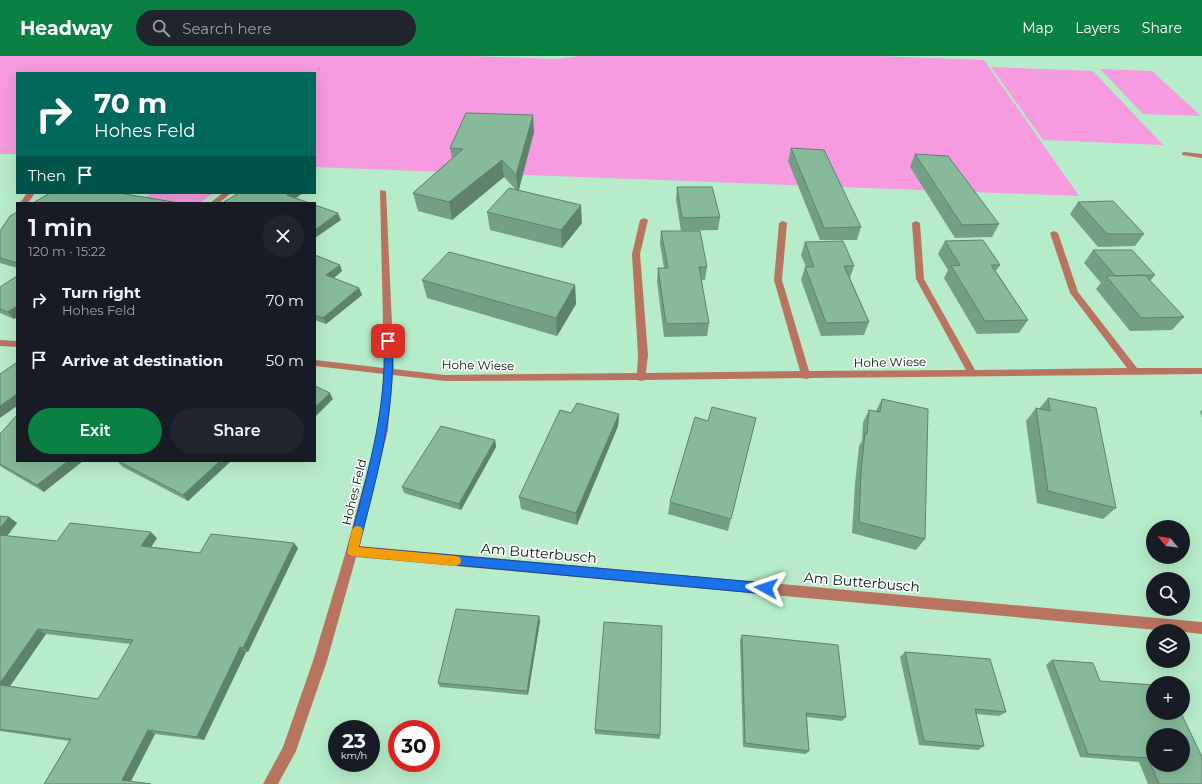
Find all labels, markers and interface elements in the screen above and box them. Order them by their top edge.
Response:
search box [136,10,416,46]
text: Headway [20,17,112,40]
icon: search [150,17,172,39]
text: Search here [182,19,272,38]
text: Map [1022,19,1053,37]
text: Layers [1075,19,1120,37]
text: Share [1142,19,1182,37]
text: 70 m [94,86,167,120]
icon: right [28,88,80,140]
text: Hohes Feld [94,120,195,142]
icon: arrive [74,164,96,186]
text: Then [28,166,66,185]
text: 1 min [28,213,92,242]
button: close [262,215,304,257]
text: 120 m · 15:22 [28,243,106,259]
text: Turn right [62,283,141,302]
icon: right [28,289,50,311]
text: 70 m [266,291,304,310]
text: Hohes Feld [62,302,135,318]
pin [371,324,405,358]
icon: arrive [377,330,399,352]
icon: arrive [28,349,50,371]
text: Arrive at destination [62,351,223,370]
text: 50 m [266,351,304,370]
street label: Hohe Wiese [854,354,926,370]
street label: Hohe Wiese [442,357,514,373]
button: Exit [28,408,162,454]
button: Share [170,408,304,454]
street label: Hohes Feld [339,457,369,527]
north arrow [1146,520,1190,564]
map controls [1146,520,1190,772]
street label: Am Butterbusch [480,539,598,567]
position arrow [745,567,787,609]
street label: Am Butterbusch [803,568,921,596]
button: search [1146,572,1190,616]
button: layers [1146,624,1190,668]
button: + [1146,676,1190,720]
speed limit sign: 30 [388,720,440,772]
button: − [1146,728,1190,772]
text: 23 [342,729,366,753]
text: km/h [341,749,367,762]

